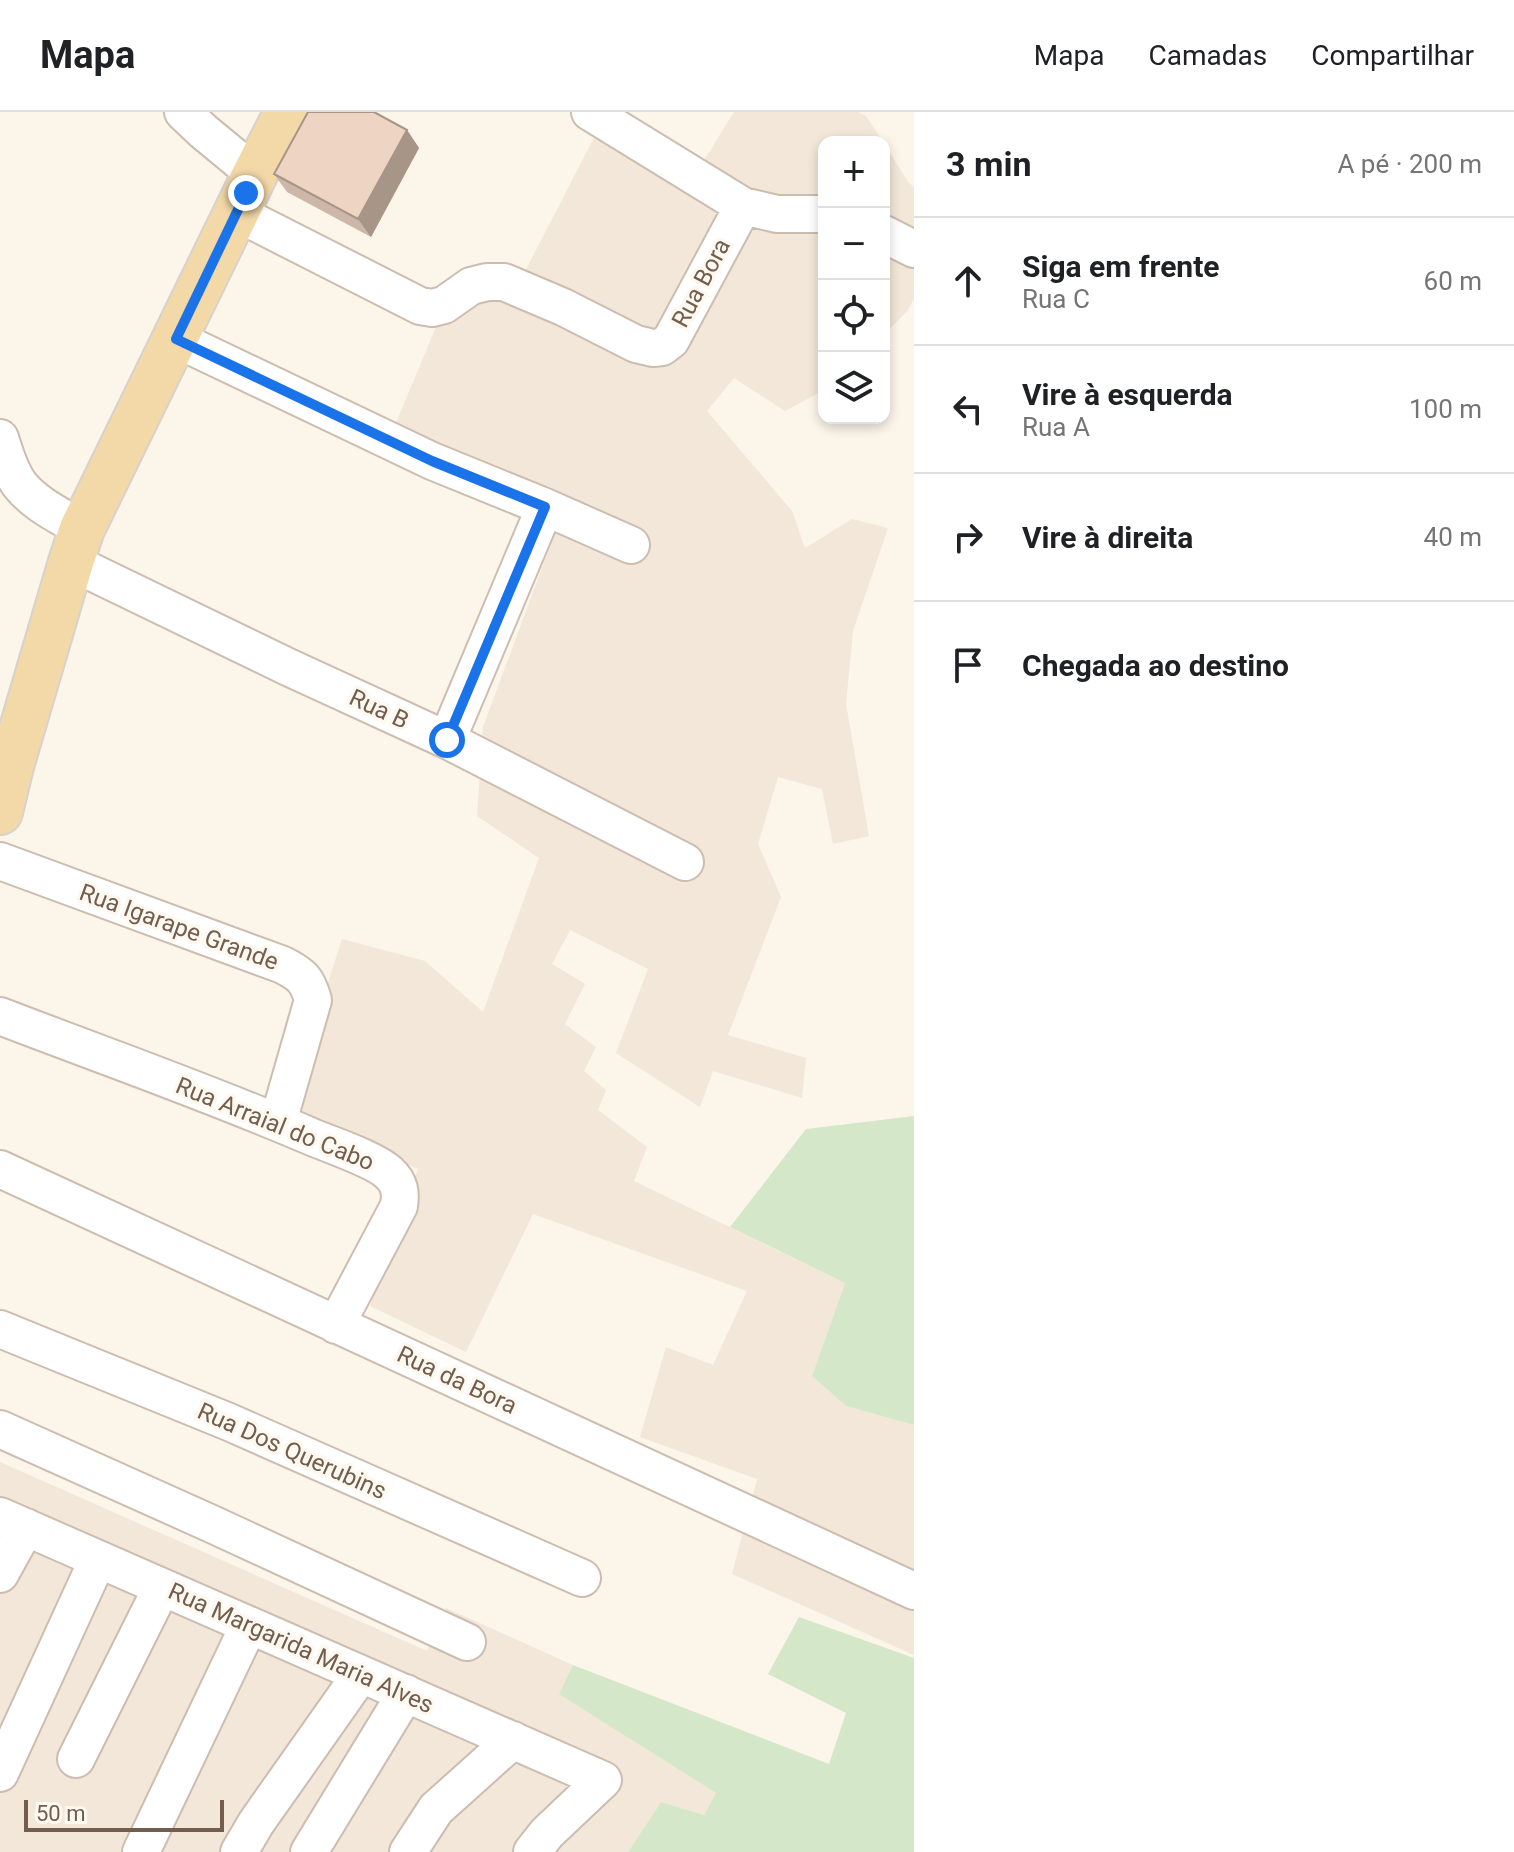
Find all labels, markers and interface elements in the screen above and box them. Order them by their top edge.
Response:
text: Mapa [40,33,135,77]
text: Mapa [1034,39,1104,72]
text: Camadas [1148,39,1267,72]
text: Compartilhar [1311,39,1474,72]
map controls [818,136,890,424]
button: + [818,136,890,208]
text: 3 min [946,144,1031,184]
text: A pé · 200 m [1337,149,1482,179]
route end [228,175,264,211]
button: − [818,208,890,280]
street label: Rua Bora [666,234,736,332]
text: Siga em frente [1022,249,1220,284]
icon: ahead [946,259,990,303]
text: 60 m [1424,266,1482,296]
button: locate [818,280,890,352]
text: Rua C [1022,284,1090,314]
button: layers [818,352,890,424]
text: Vire à esquerda [1022,377,1233,412]
icon: left [946,387,990,431]
text: 100 m [1409,394,1482,424]
text: Rua A [1022,412,1090,442]
icon: right [946,515,990,559]
text: Vire à direita [1022,520,1193,555]
text: 40 m [1424,522,1482,552]
icon: arrive [946,643,990,687]
text: Chegada ao destino [1022,648,1289,683]
street label: Rua B [345,683,413,735]
route start [429,722,465,758]
street label: Rua Igarape Grande [76,878,282,976]
street label: Rua Arraial do Cabo [172,1071,378,1177]
street label: Rua da Bora [393,1340,521,1420]
street label: Rua Dos Querubins [193,1397,391,1505]
street label: Rua Margarida Maria Alves [164,1577,438,1719]
scale bar [24,1796,224,1832]
text: 50 m [36,1801,85,1826]

